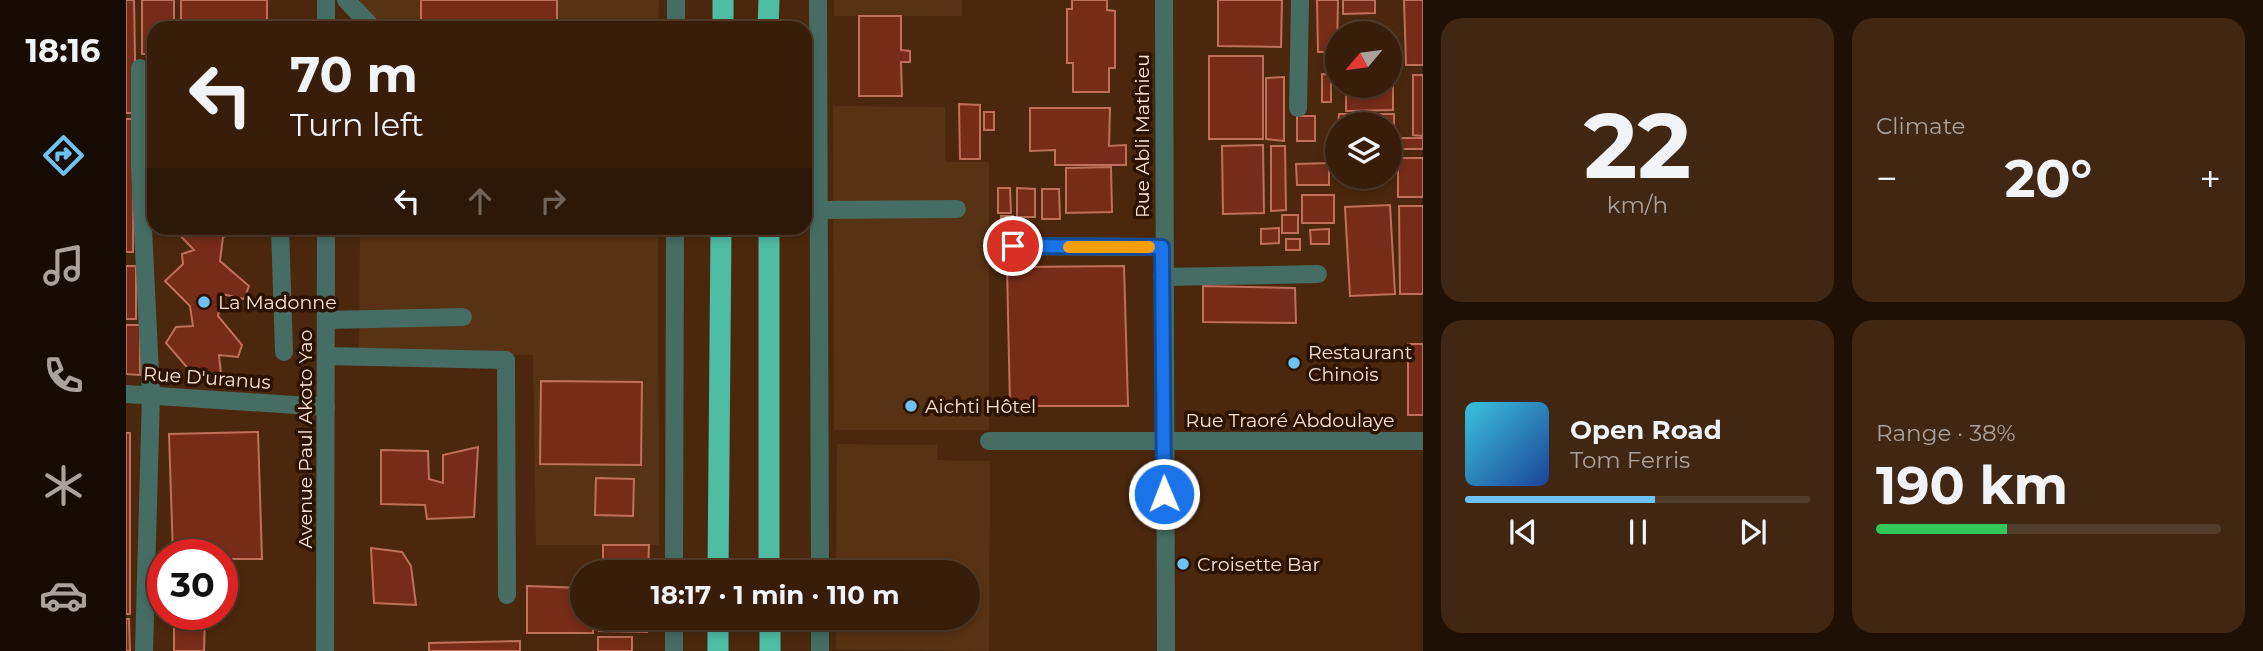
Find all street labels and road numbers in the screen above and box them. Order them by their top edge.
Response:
street label: Rue Abli Mathieu [1131,54,1154,218]
street label: Avenue Paul Akoto Yao [294,330,317,548]
street label: Rue D'uranus [142,362,272,394]
street label: Rue Traoré Abdoulaye [1186,409,1394,432]

